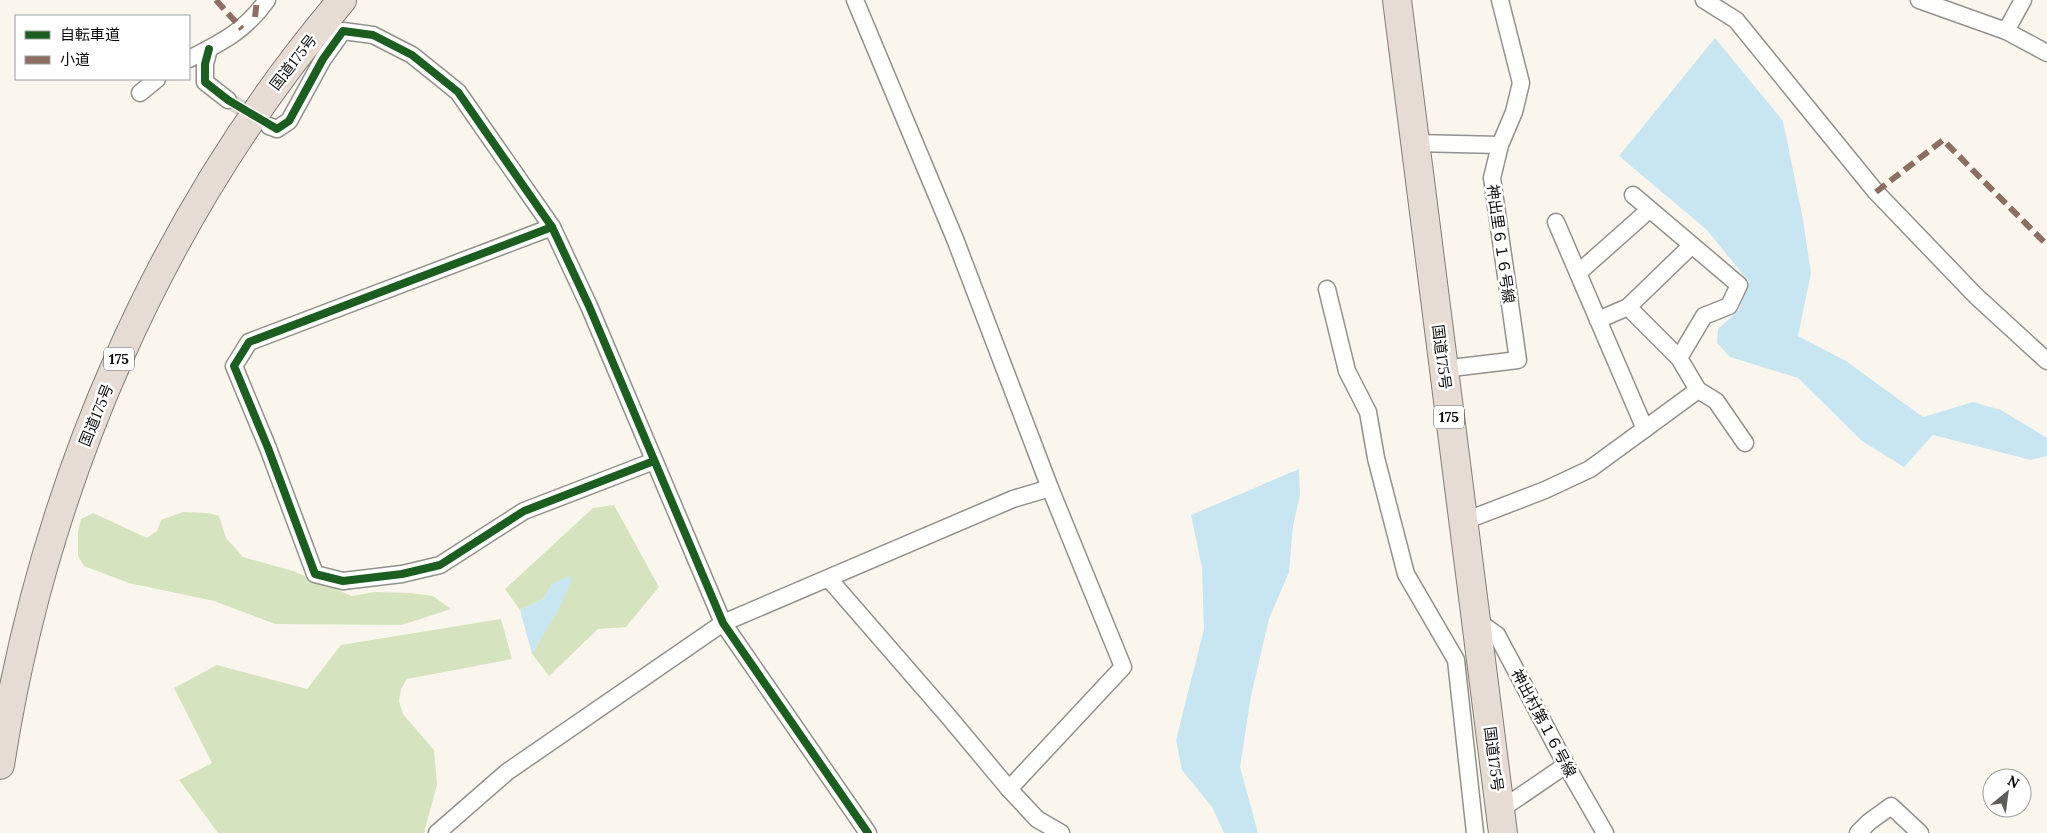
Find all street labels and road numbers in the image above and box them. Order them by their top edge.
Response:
street label: 国道175号 [265,30,321,94]
street label: 神出里６１６号線 [1483,183,1519,305]
street label: 国道175号 [1429,323,1455,391]
road number: 175 [104,348,134,370]
street label: 国道175号 [75,381,117,449]
road number: 175 [1434,406,1464,428]
street label: 神出村第１６号線 [1507,666,1581,780]
street label: 国道175号 [1481,725,1507,793]

